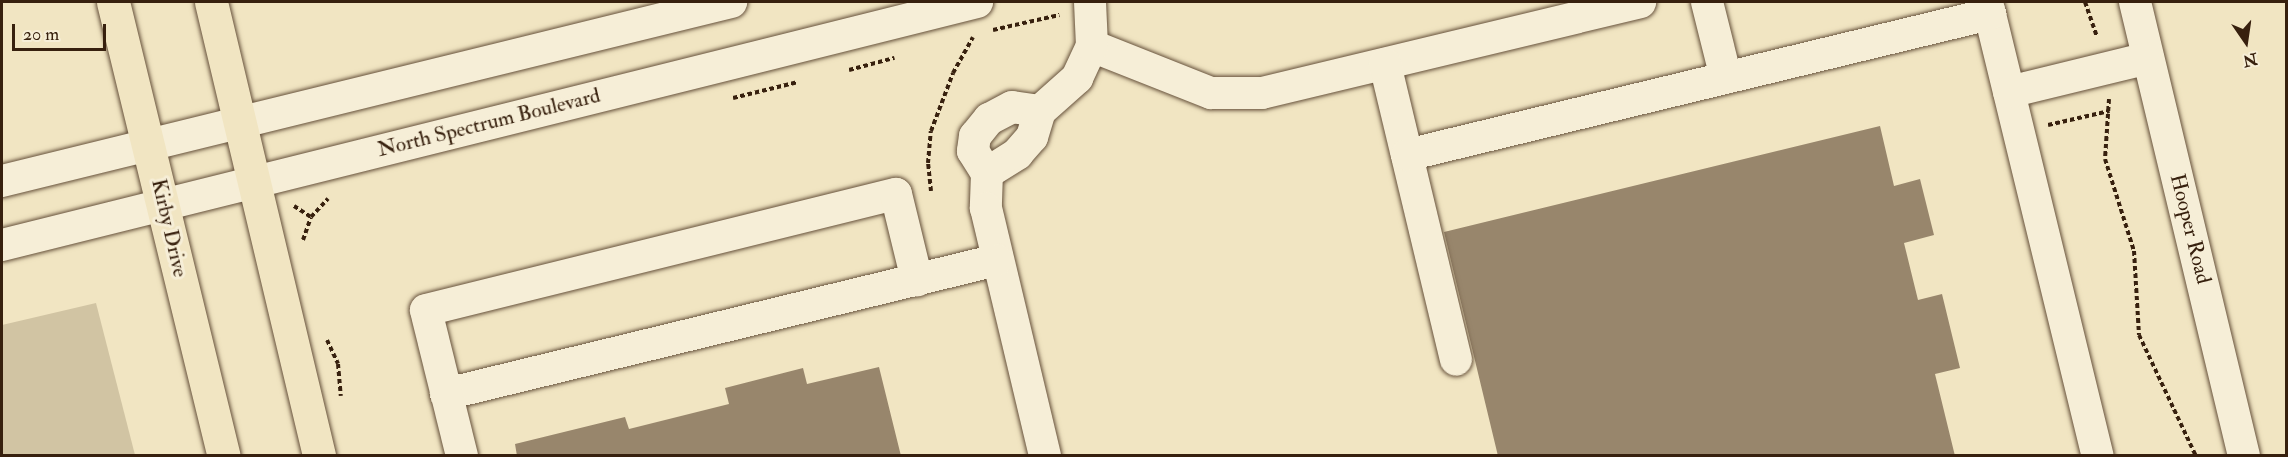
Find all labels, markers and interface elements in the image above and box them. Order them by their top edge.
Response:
scale bar [15,12,110,50]
north arrow [2216,12,2276,72]
text: 20 m [23,23,59,46]
text: N [2241,48,2259,71]
street label: North Spectrum Boulevard [375,83,603,163]
street label: Hooper Road [2164,171,2216,287]
street label: Kirby Drive [145,176,193,280]

